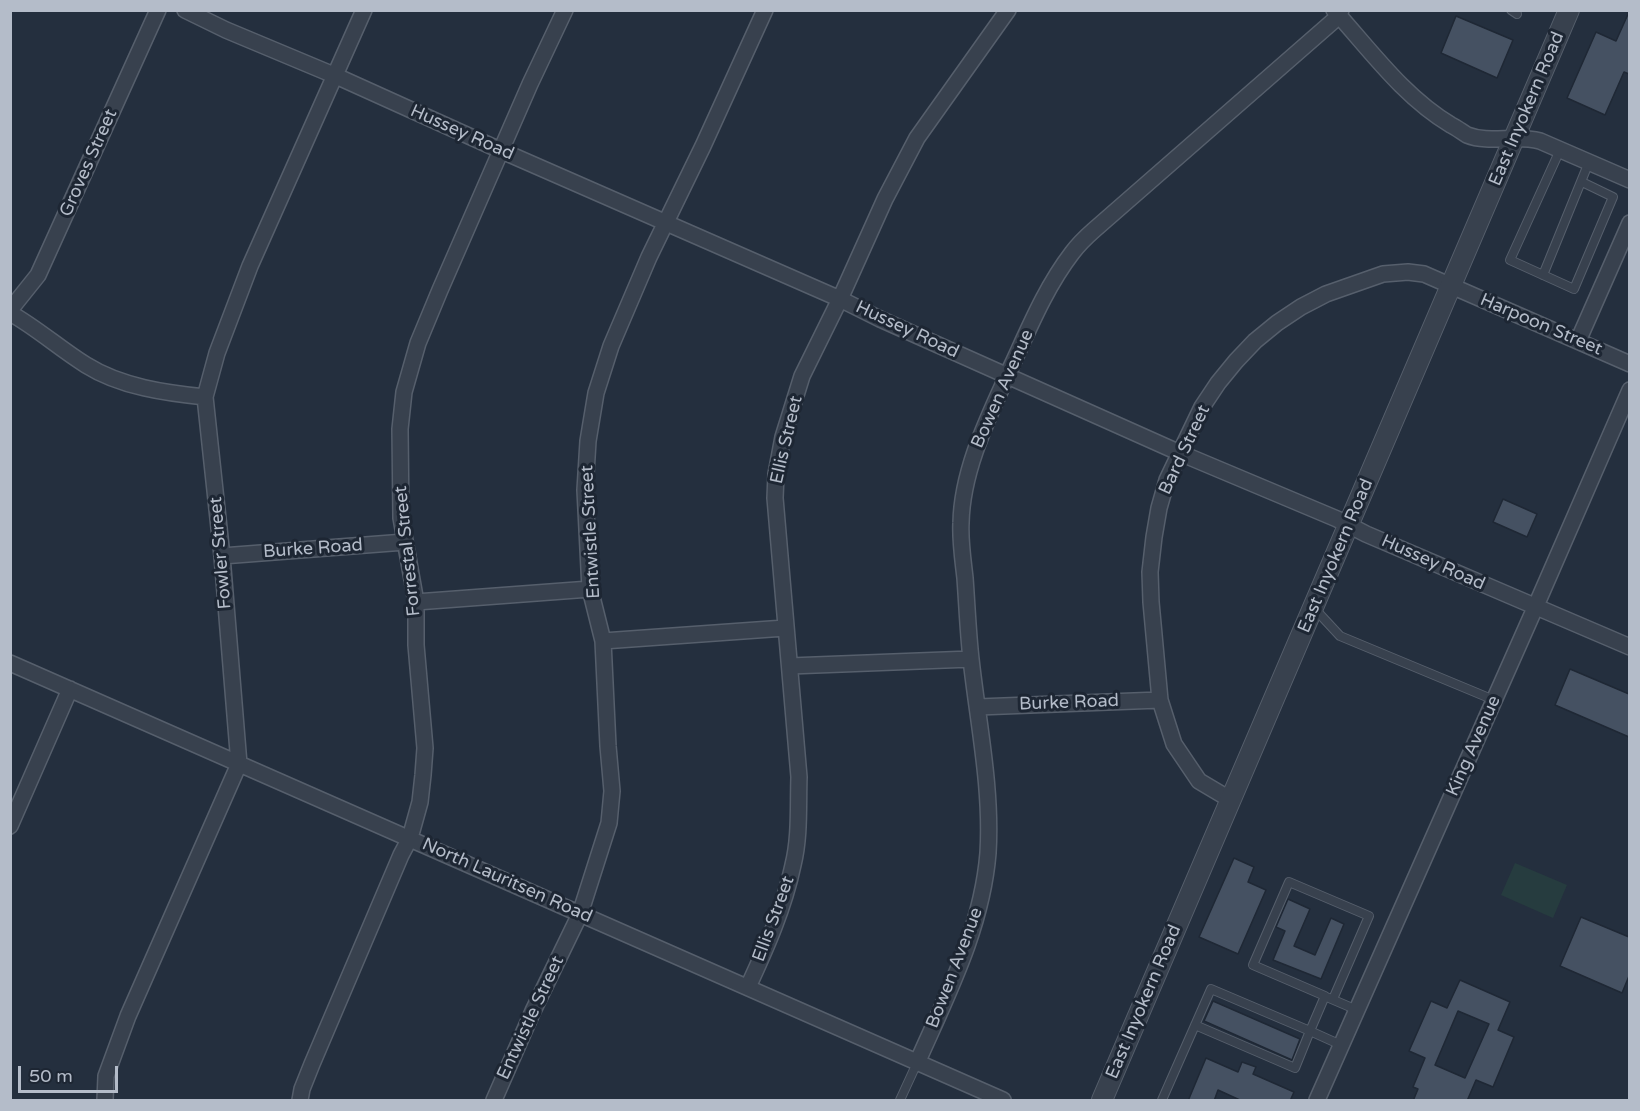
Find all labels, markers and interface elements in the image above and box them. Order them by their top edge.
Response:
street label: East Inyokern Road [1485,29,1569,189]
street label: Hussey Road [407,101,517,165]
street label: Groves Street [56,106,122,220]
street label: Harpoon Street [1477,289,1605,361]
street label: Hussey Road [852,297,962,363]
street label: Bowen Avenue [967,326,1039,452]
street label: Ellis Street [766,394,808,486]
street label: Bard Street [1155,402,1215,498]
street label: Entwistle Street [577,465,605,599]
street label: East Inyokern Road [1294,476,1378,636]
street label: Forrestal Street [390,485,426,617]
street label: Fowler Street [205,496,237,610]
street label: Hussey Road [1378,531,1488,595]
street label: Burke Road [262,535,364,563]
street label: Burke Road [1019,690,1119,716]
street label: King Avenue [1442,692,1506,800]
street label: North Lauritsen Road [419,834,595,928]
street label: Ellis Street [749,873,799,965]
street label: Bowen Avenue [922,905,988,1031]
street label: East Inyokern Road [1102,922,1186,1082]
street label: Entwistle Street [493,953,569,1083]
scale bar [21,1054,122,1092]
text: 50 m [29,1065,73,1087]

